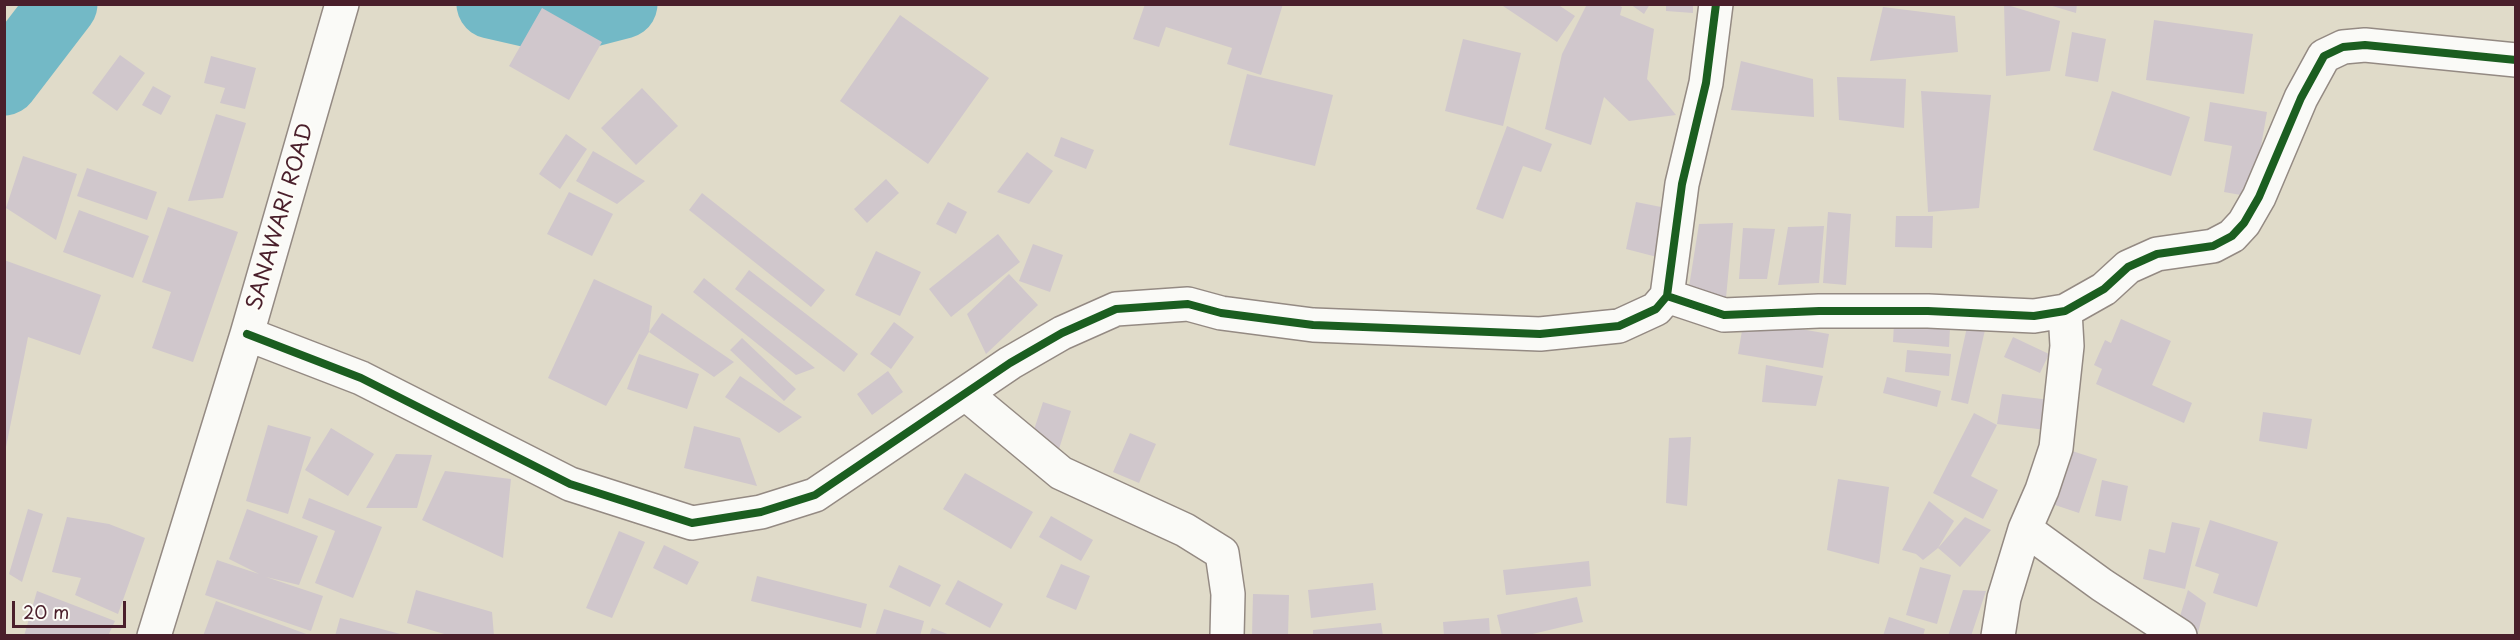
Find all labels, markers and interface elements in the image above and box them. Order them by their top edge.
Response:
street label: SANAWARI ROAD [242,121,320,313]
scale bar [15,589,129,627]
text: 20 m [23,598,69,625]

